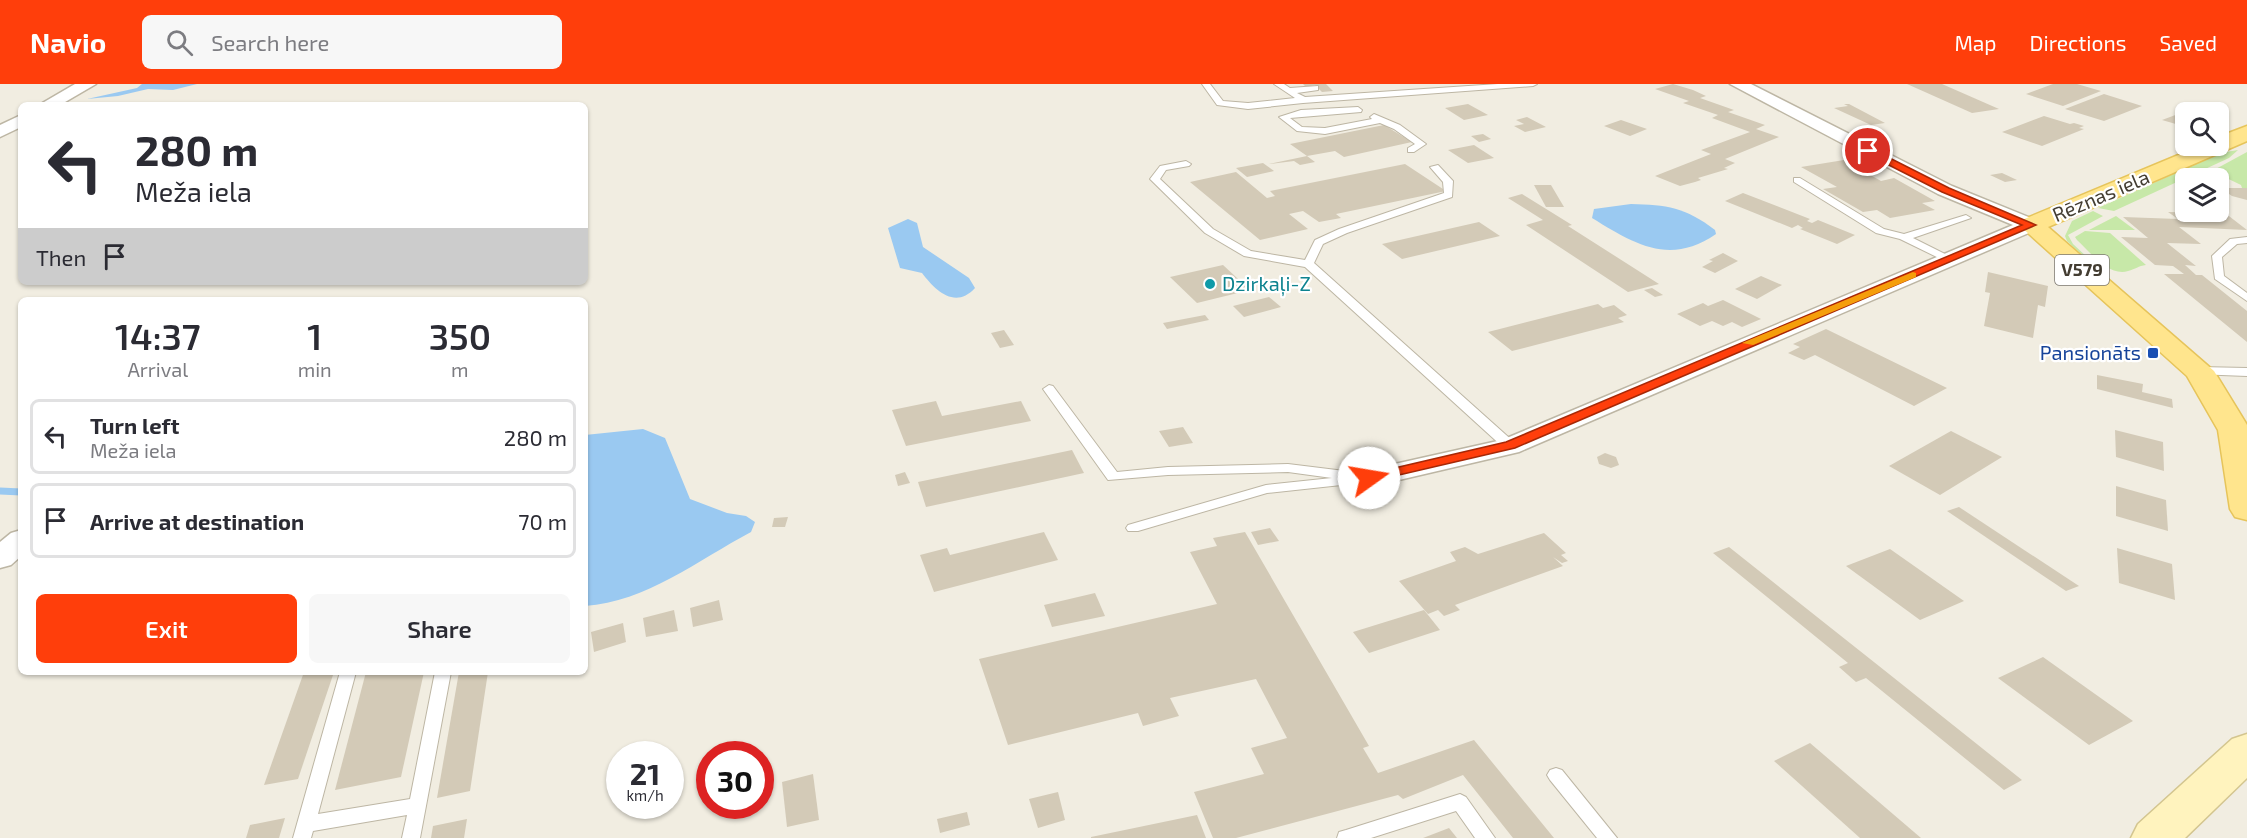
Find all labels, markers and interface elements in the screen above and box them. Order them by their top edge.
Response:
search box [142,15,562,69]
text: Navio [30,25,106,59]
icon: search [163,26,196,59]
text: Search here [211,29,329,55]
text: Map [1954,30,1997,55]
text: Directions [2030,30,2126,55]
text: Saved [2159,30,2217,55]
map controls [2175,102,2229,222]
button: search [2175,102,2229,156]
text: 280 m [135,124,258,174]
pin [1842,125,1893,176]
icon: left [36,126,114,204]
icon: arrive [1851,134,1884,167]
street label: Rēznas iela [2048,164,2153,226]
button: layers [2175,168,2229,222]
text: Meža iela [135,175,252,207]
icon: arrive [98,240,131,273]
text: Then [36,244,86,270]
road number: V579 [2055,255,2109,285]
place label: Dzirkaļi-Z [1222,271,1311,297]
marker: Dzirkaļi-Z [1203,277,1217,291]
text: 14:37 [115,314,201,357]
text: 1 [307,314,322,357]
text: 350 [429,314,491,357]
place label: Pansionāts [2040,340,2141,364]
marker: Pansionāts [2146,346,2160,360]
text: Arrival [127,357,188,381]
text: min [298,357,332,381]
text: m [451,357,469,381]
text: Turn left [90,412,179,438]
icon: left [39,420,72,453]
text: 280 m [504,424,567,450]
text: Meža iela [90,438,177,462]
position arrow [1337,446,1401,510]
icon: arrive [39,504,72,537]
text: Arrive at destination [90,508,304,534]
text: 70 m [518,508,567,534]
button: Exit [36,594,297,663]
button: Share [309,594,570,663]
speed limit sign: 30 [696,741,774,819]
text: 21 [630,755,660,791]
text: km/h [626,786,664,804]

